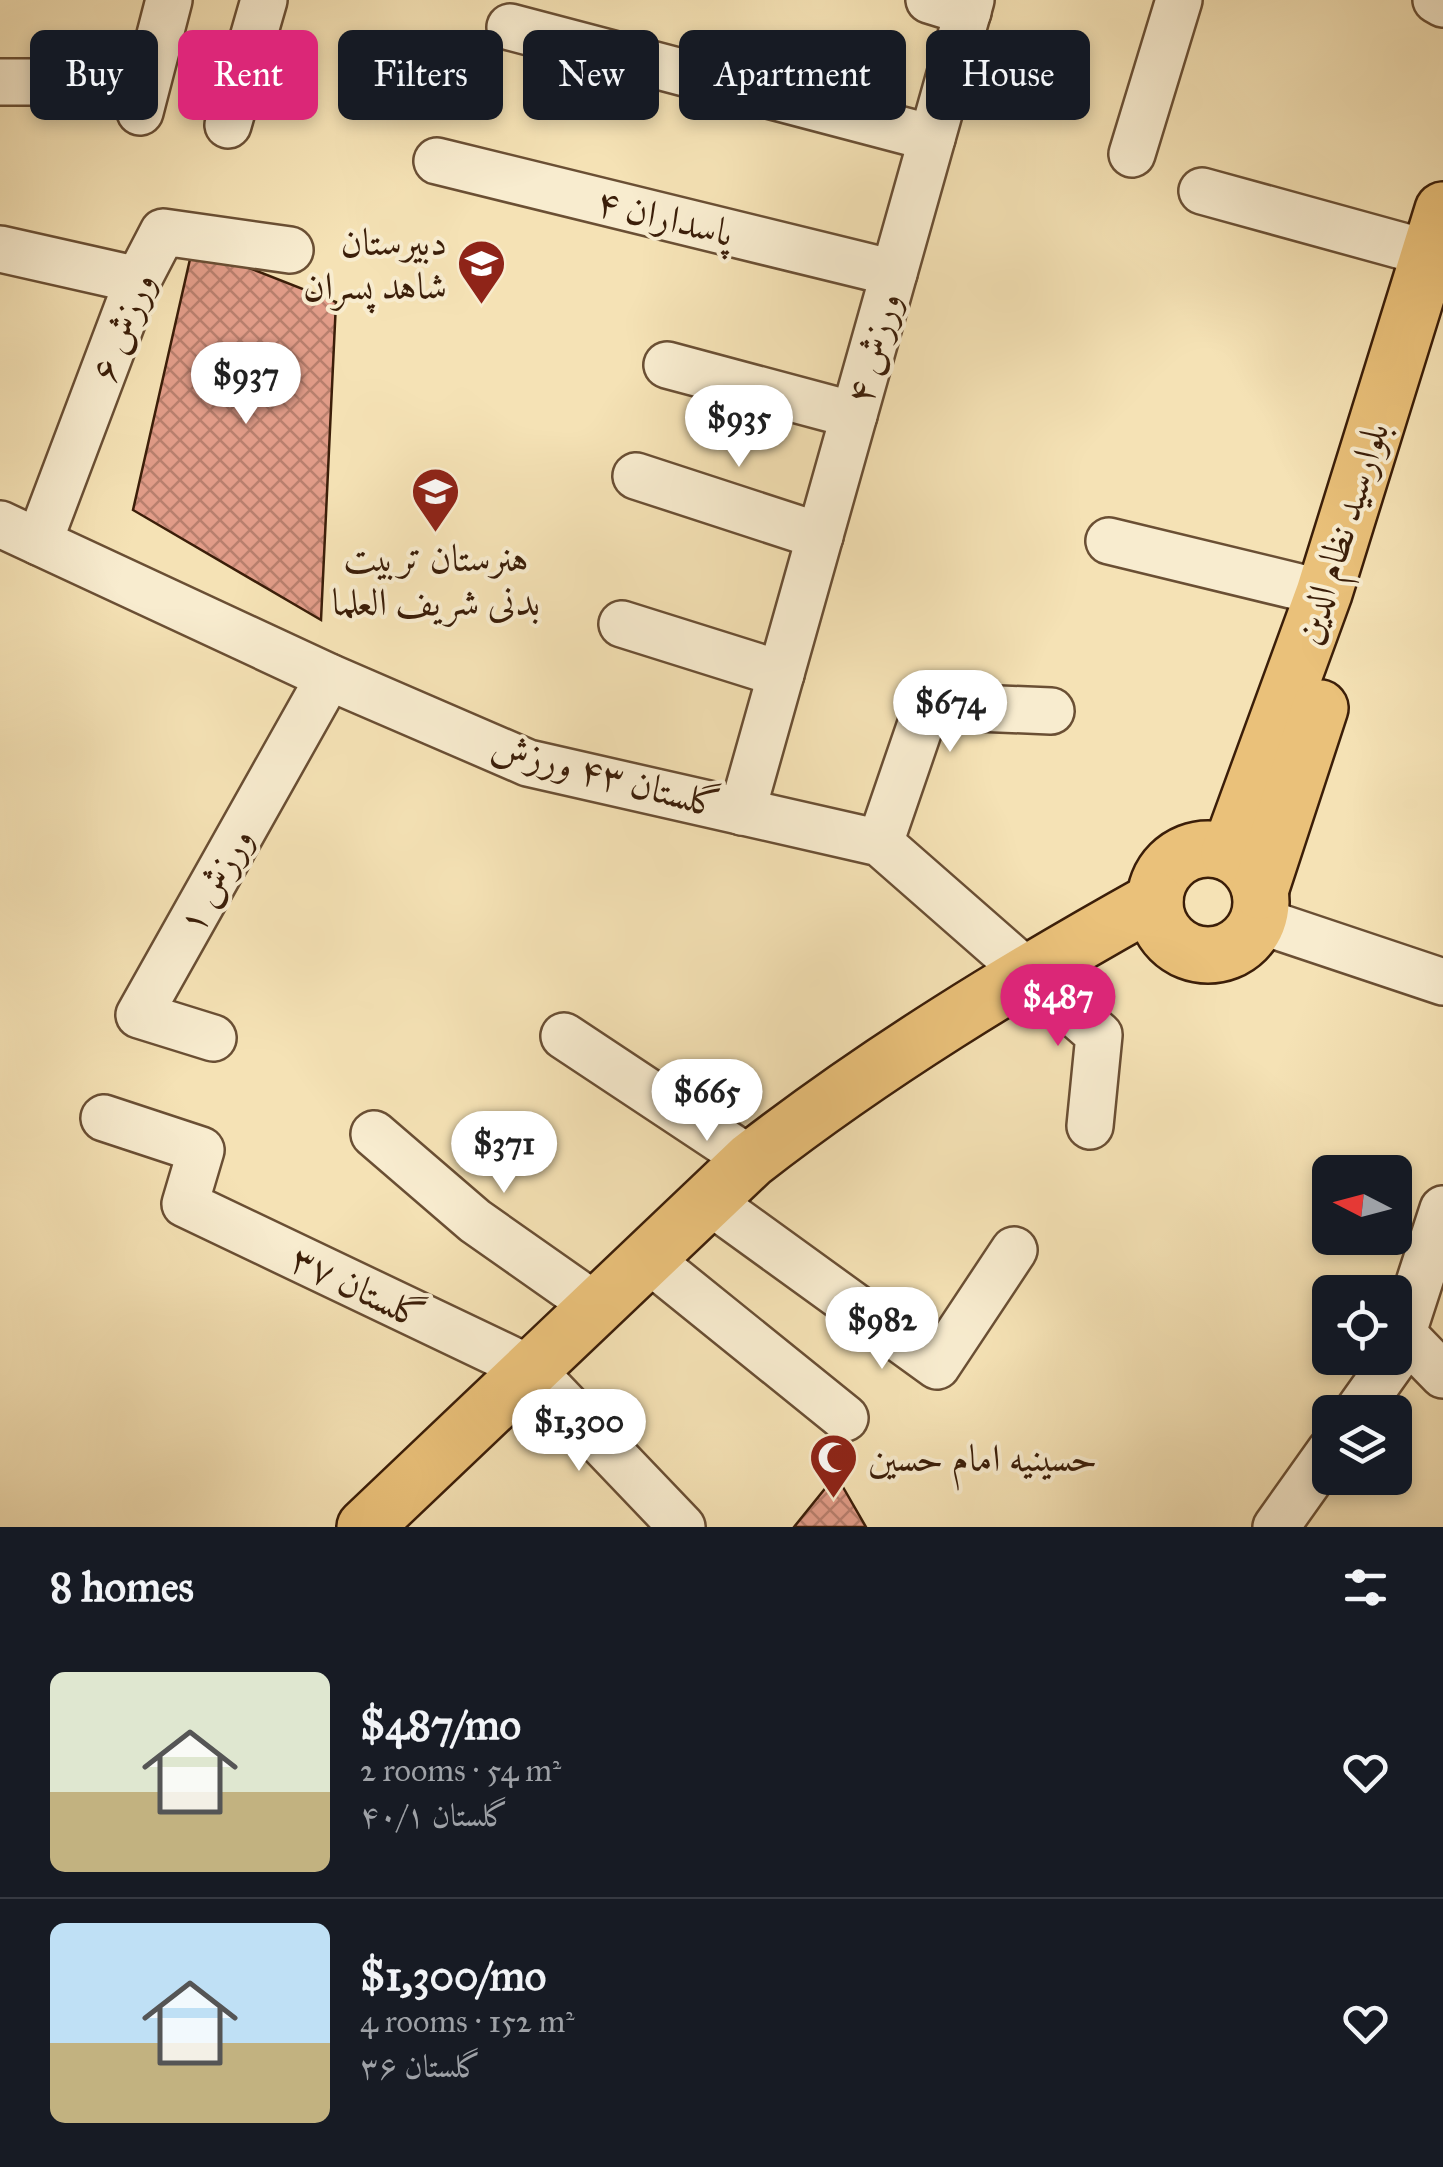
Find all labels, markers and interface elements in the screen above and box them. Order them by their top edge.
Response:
chip: Buy [30,30,158,120]
chip: Rent [178,30,318,120]
chip: Filters [338,30,503,120]
chip: New [523,30,659,120]
chip: Apartment [679,30,906,120]
chip: House [926,30,1090,120]
street label: پاسداران ۴ [591,178,740,260]
place label: دبیرستان شاهد پسران [303,219,447,314]
school or university icon: دبیرستان شاهد پسران [456,238,508,306]
street label: ورزش ۶ [79,266,165,388]
street label: ورزش ۴ [835,287,911,409]
pin: $937 [187,342,305,427]
text: $937 [213,355,279,394]
pin: $935 [680,385,798,470]
text: $935 [707,398,771,437]
street label: بلوارسید نظام الدین [1283,416,1408,653]
school or university icon: هنرستان تربیت بدنی شریف العلما [410,466,462,534]
place label: هنرستان تربیت بدنی شریف العلما [332,535,540,627]
pin: $674 [891,670,1009,755]
text: $674 [915,683,985,722]
street label: گلستان ۴۳ ورزش [487,722,725,828]
street label: ورزش ۱ [167,819,263,941]
pin: $487 [999,964,1117,1049]
text: $487 [1022,977,1094,1016]
pin: $665 [648,1059,766,1144]
text: $665 [674,1072,740,1111]
pin: $371 [445,1111,563,1196]
text: $371 [473,1124,535,1163]
north arrow [1312,1155,1412,1255]
map controls [1312,1155,1412,1495]
street label: گلستان ۳۷ [283,1235,433,1339]
button: locate [1312,1275,1412,1375]
pin: $982 [823,1287,941,1372]
text: $982 [847,1300,917,1339]
pin: $1,300 [498,1389,660,1474]
button: layers [1312,1395,1412,1495]
text: $1,300 [534,1402,624,1441]
mosque icon: حسینیه امام حسین [807,1432,859,1500]
place label: حسینیه امام حسین [868,1435,1097,1491]
icon: filters [1338,1560,1393,1615]
text: 8 homes [50,1561,194,1613]
text: $487/mo [360,1699,521,1751]
icon: home [130,1712,250,1832]
icon: heart [1338,1745,1393,1800]
text: 2 rooms · 54 m² [360,1751,561,1790]
text: گلستان ۴۰/۱ [360,1796,508,1835]
text: $1,300/mo [360,1950,546,2002]
icon: home [130,1963,250,2083]
icon: heart [1338,1996,1393,2051]
text: 4 rooms · 152 m² [360,2002,575,2041]
text: گلستان ۳۶ [360,2047,481,2086]

